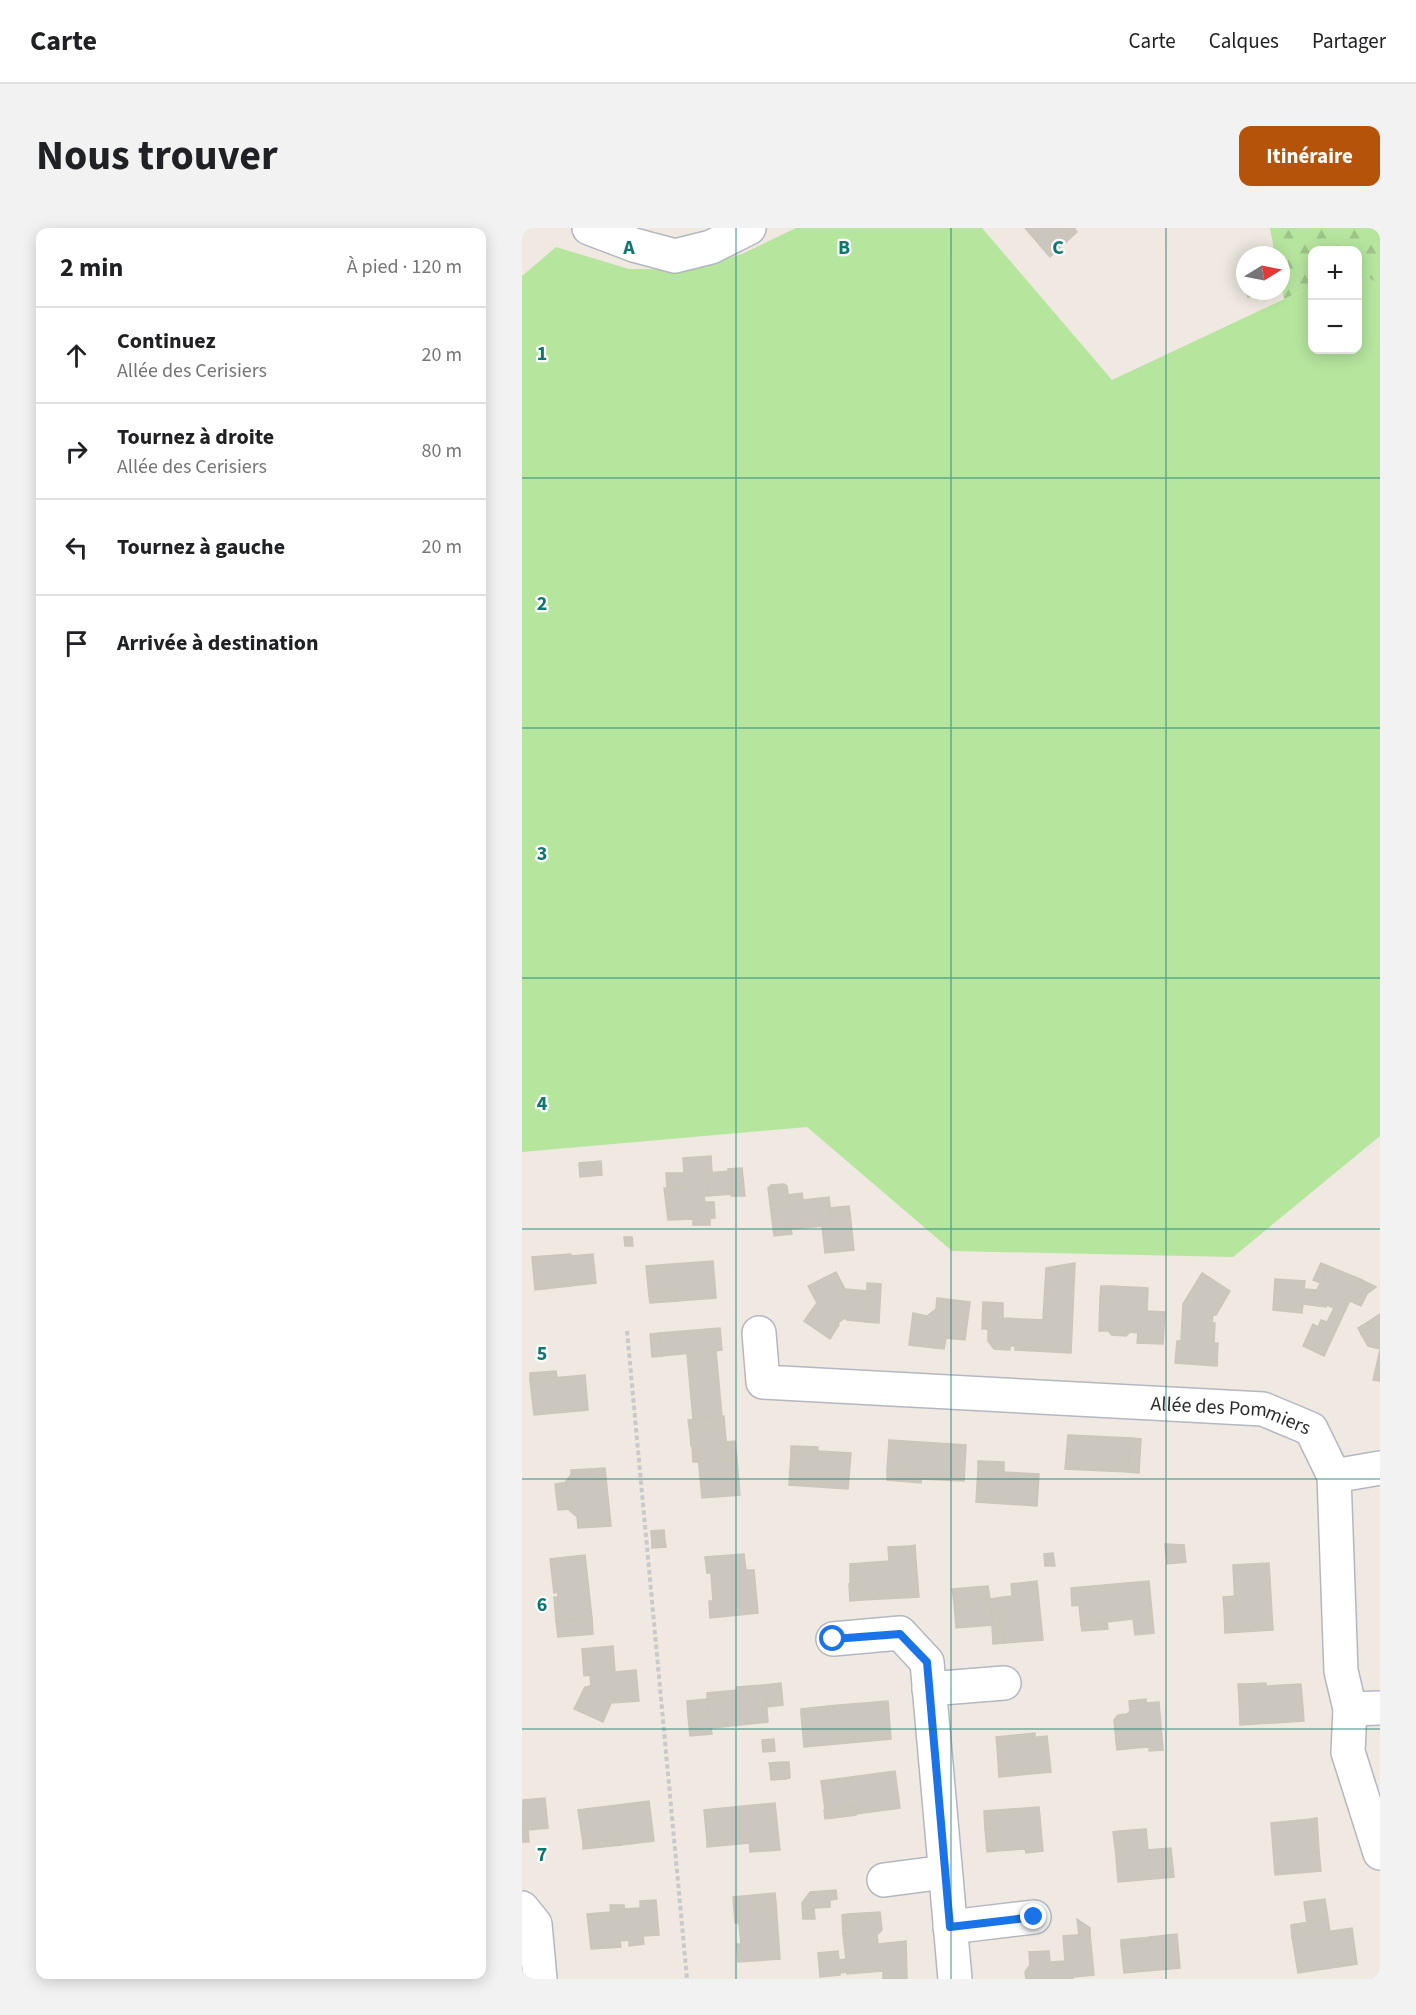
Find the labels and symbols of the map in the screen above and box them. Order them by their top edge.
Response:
text: A [622,234,635,262]
text: B [838,234,850,262]
text: C [1052,234,1064,262]
north arrow [1236,246,1290,300]
text: 1 [537,340,547,368]
text: 2 [537,590,547,618]
text: 3 [537,840,547,868]
text: 4 [537,1090,548,1118]
text: 5 [537,1340,547,1368]
street label: Allée des Pommiers [1150,1390,1315,1442]
text: 6 [537,1591,547,1619]
route start [819,1625,845,1651]
text: 7 [537,1841,547,1869]
route end [1020,1903,1046,1929]

